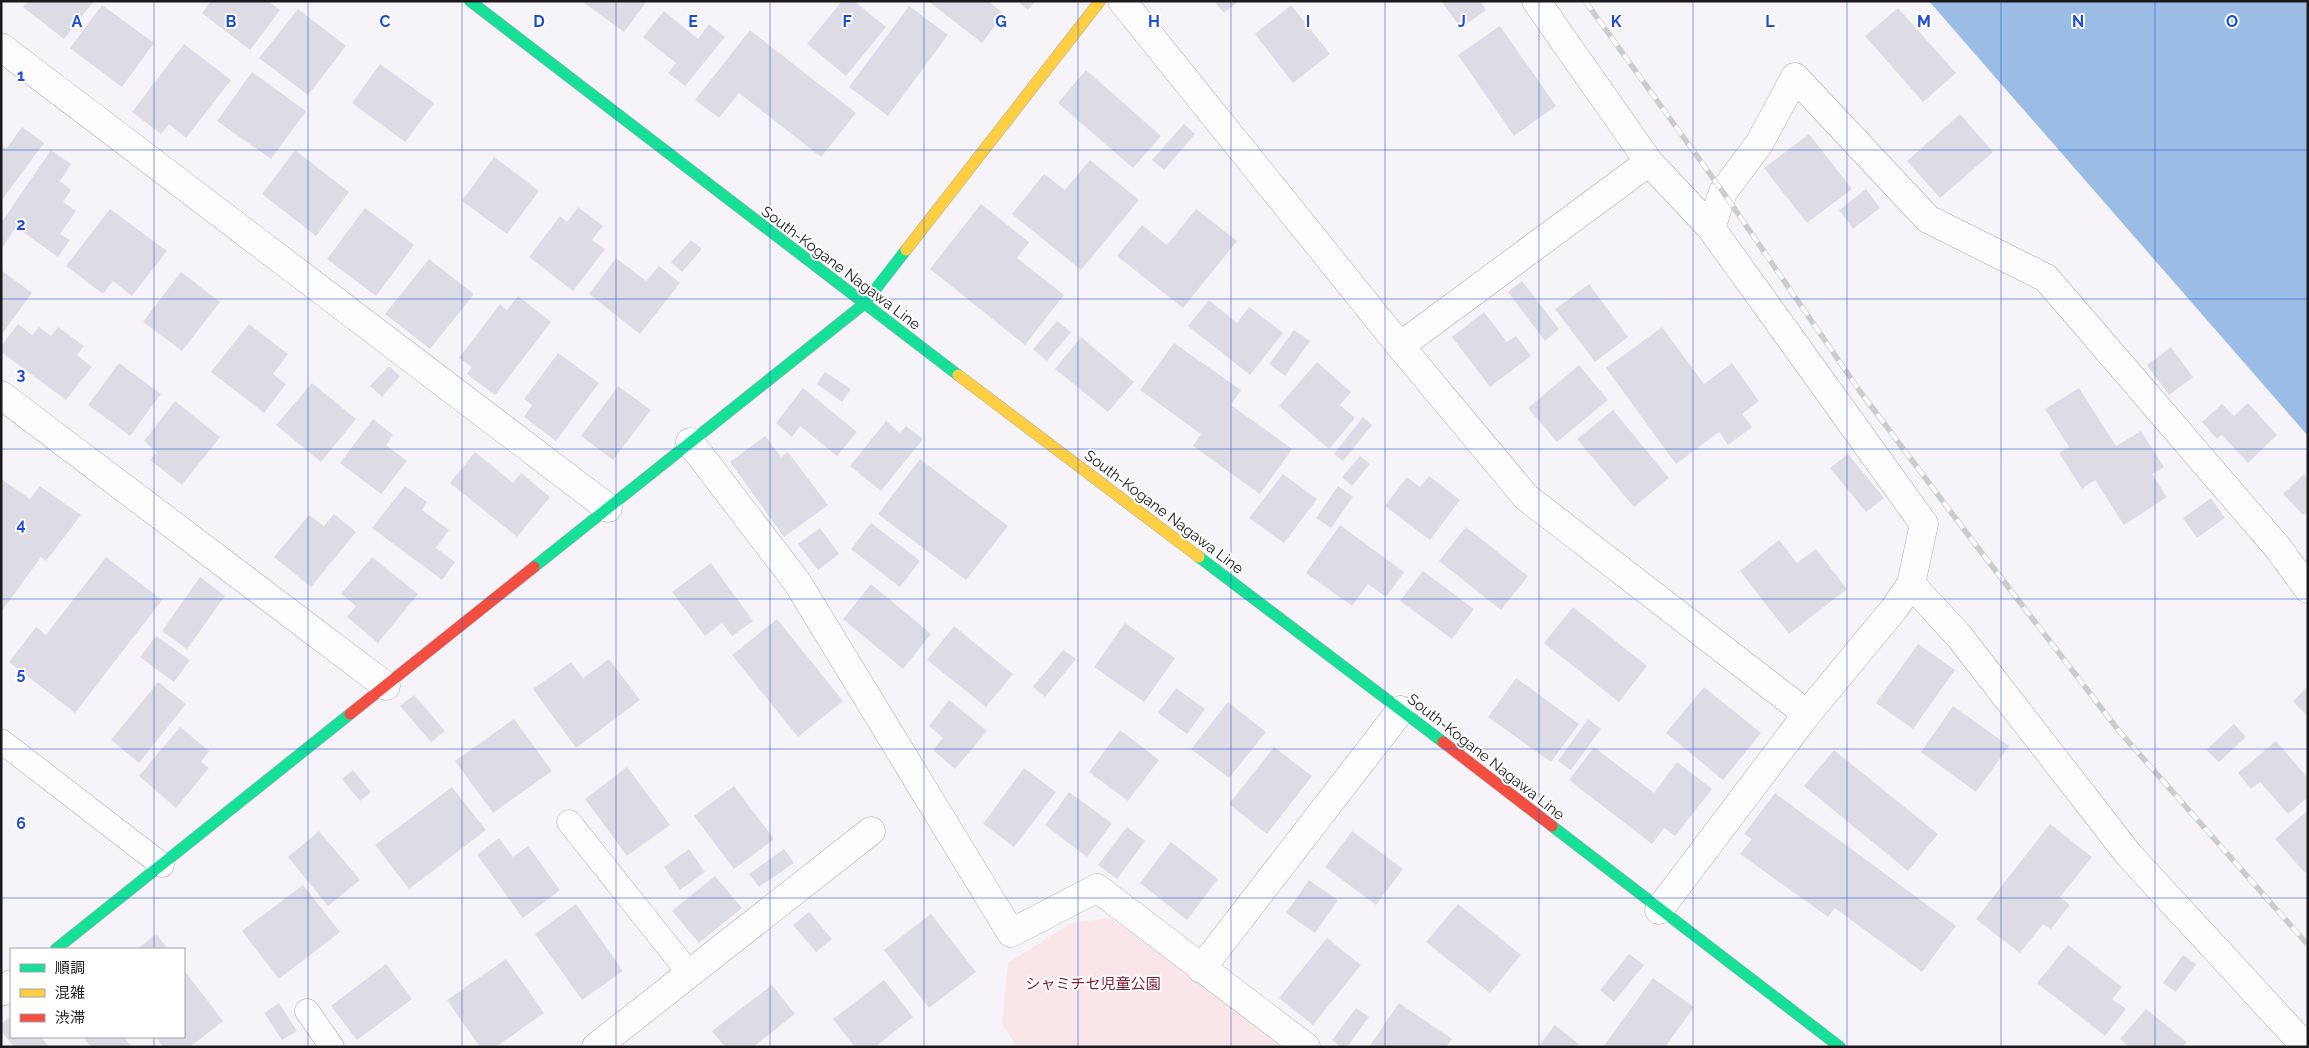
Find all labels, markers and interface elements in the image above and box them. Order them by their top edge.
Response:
text: A [72,12,83,31]
text: B [226,12,237,31]
text: C [380,12,391,31]
text: D [533,12,545,31]
text: E [688,12,698,31]
text: F [842,12,852,31]
text: G [995,12,1007,31]
text: H [1148,12,1160,31]
text: I [1306,12,1310,31]
text: J [1458,12,1466,31]
text: K [1611,12,1622,31]
text: L [1765,12,1775,31]
text: M [1917,12,1931,31]
text: N [2072,12,2084,31]
text: O [2226,12,2238,31]
text: 1 [17,66,25,85]
street label: South-Kogane Nagawa Line [758,202,924,334]
text: 2 [16,215,26,234]
text: 3 [17,365,26,384]
street label: South-Kogane Nagawa Line [1081,446,1247,578]
text: 4 [16,515,26,534]
text: 5 [17,664,26,683]
street label: South-Kogane Nagawa Line [1404,690,1568,824]
text: 6 [16,814,26,833]
legend [10,948,185,1038]
text: 順調 [55,959,85,977]
park label: シャミチセ児童公園 [1025,975,1161,993]
text: 混雑 [55,984,85,1002]
text: 渋滞 [55,1009,85,1027]

